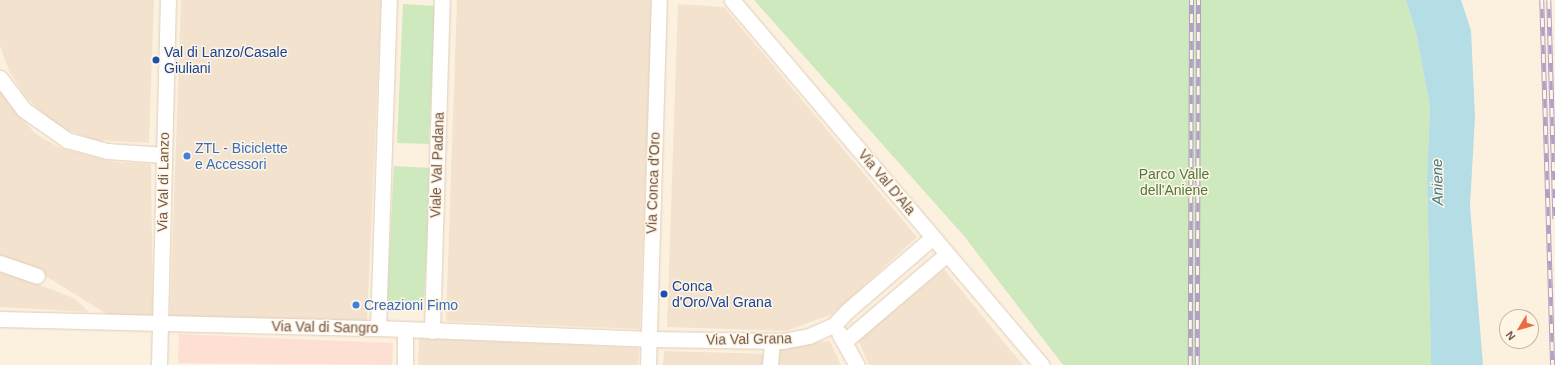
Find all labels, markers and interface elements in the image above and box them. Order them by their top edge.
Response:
place label: Val di Lanzo/Casale Giuliani [164,44,287,76]
marker: Val di Lanzo/Casale Giuliani [151,55,161,65]
street label: Viale Val Padana [427,112,447,218]
street label: Via Val di Lanzo [154,132,172,232]
street label: Via Conca d'Oro [643,132,663,234]
place label: ZTL - Biciclette e Accessori [195,140,288,172]
street label: Via Val D'Ala [855,146,919,218]
marker: ZTL - Biciclette e Accessori [182,151,192,161]
water label: Aniene [1428,158,1446,206]
park label: Parco Valle dell'Aniene [1139,166,1209,198]
place label: Conca d'Oro/Val Grana [672,278,772,310]
marker: Conca d'Oro/Val Grana [659,289,669,299]
place label: Creazioni Fimo [364,297,458,313]
marker: Creazioni Fimo [351,300,361,310]
north arrow [1499,309,1539,349]
street label: Via Val di Sangro [271,318,379,336]
text: N [1503,329,1518,343]
street label: Via Val Grana [706,330,792,348]

